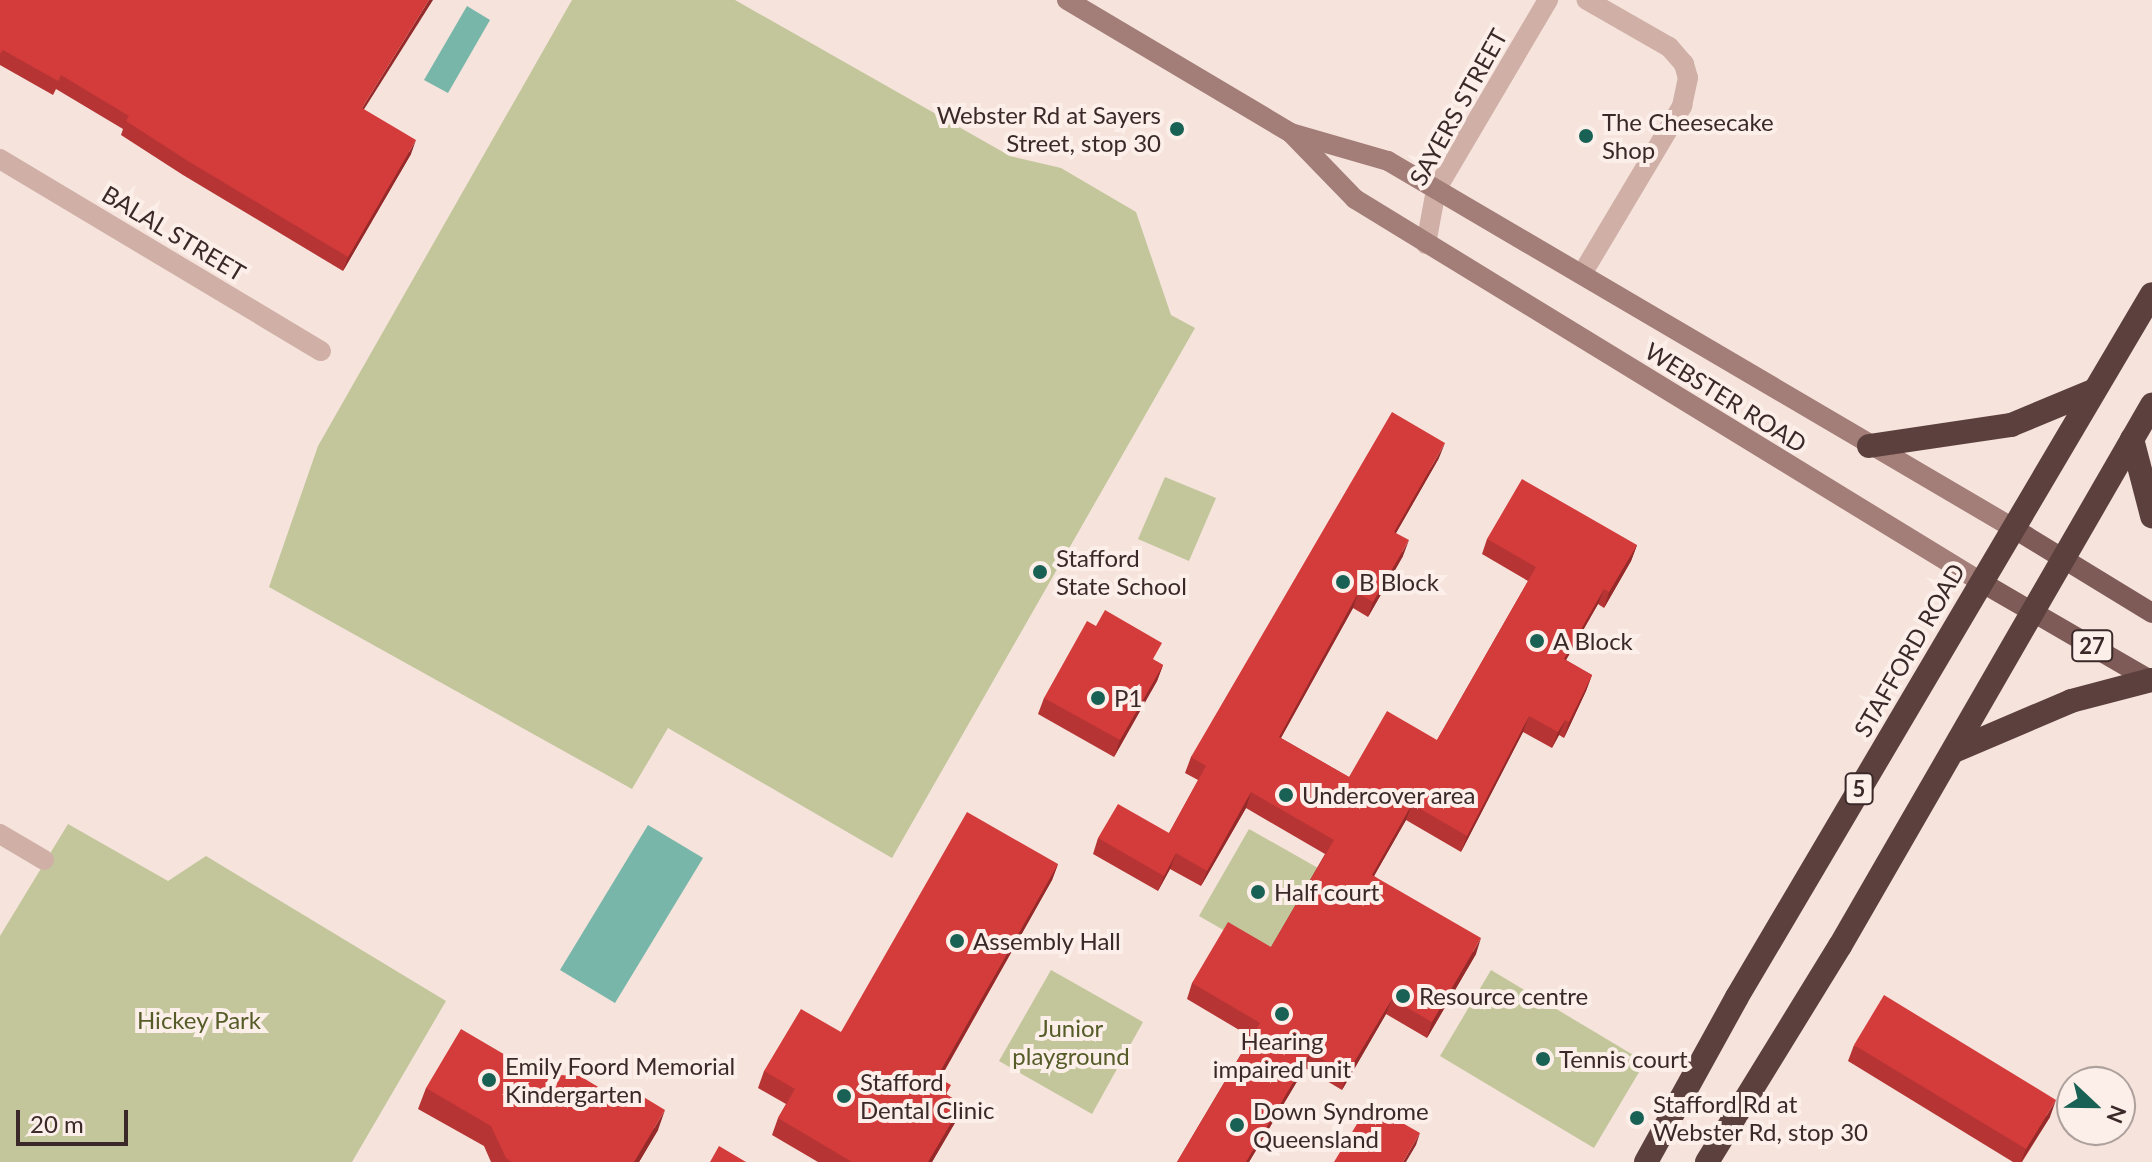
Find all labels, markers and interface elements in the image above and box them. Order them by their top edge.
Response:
street label: SAYERS STREET [1403,24,1513,190]
place label: Webster Rd at Sayers Street, stop 30 [936,101,1161,157]
place label: The Cheesecake Shop [1602,108,1774,164]
marker: Webster Rd at Sayers Street, stop 30 [1168,120,1186,138]
marker: The Cheesecake Shop [1577,127,1595,145]
street label: BALAL STREET [97,179,251,287]
street label: WEBSTER ROAD [1640,336,1812,458]
place label: Stafford State School [1056,544,1187,600]
street label: STAFFORD ROAD [1848,558,1970,742]
marker: Stafford State School [1031,563,1049,581]
place label: B Block [1359,568,1439,596]
marker: B Block [1334,573,1352,591]
place label: A Block [1553,627,1634,655]
road number: 27 [2070,628,2114,664]
marker: A Block [1528,632,1546,650]
place label: P1 [1114,684,1142,712]
marker: P1 [1089,689,1107,707]
road number: 5 [1843,771,1875,807]
place label: Undercover area [1302,781,1476,809]
marker: Undercover area [1277,786,1295,804]
place label: Half court [1274,878,1380,906]
marker: Half court [1249,883,1267,901]
place label: Assembly Hall [973,927,1121,955]
marker: Assembly Hall [948,932,966,950]
place label: Resource centre [1419,982,1588,1010]
marker: Resource centre [1394,987,1412,1005]
marker: Hearing impaired unit [1273,1005,1291,1023]
park label: Hickey Park [137,1006,261,1034]
park label: Junior playground [1012,1014,1130,1070]
place label: Hearing impaired unit [1213,1027,1351,1083]
place label: Tennis court [1559,1045,1688,1073]
marker: Tennis court [1534,1050,1552,1068]
place label: Emily Foord Memorial Kindergarten [505,1052,736,1108]
north arrow [2056,1066,2136,1146]
place label: Stafford Dental Clinic [860,1068,994,1124]
marker: Emily Foord Memorial Kindergarten [480,1071,498,1089]
marker: Stafford Dental Clinic [835,1087,853,1105]
place label: Stafford Rd at Webster Rd, stop 30 [1653,1090,1869,1146]
scale bar [20,1094,132,1144]
place label: Down Syndrome Queensland [1253,1097,1429,1153]
text: N [2101,1102,2133,1127]
text: 20 m [30,1109,84,1138]
marker: Stafford Rd at Webster Rd, stop 30 [1628,1109,1646,1127]
marker: Down Syndrome Queensland [1228,1116,1246,1134]

